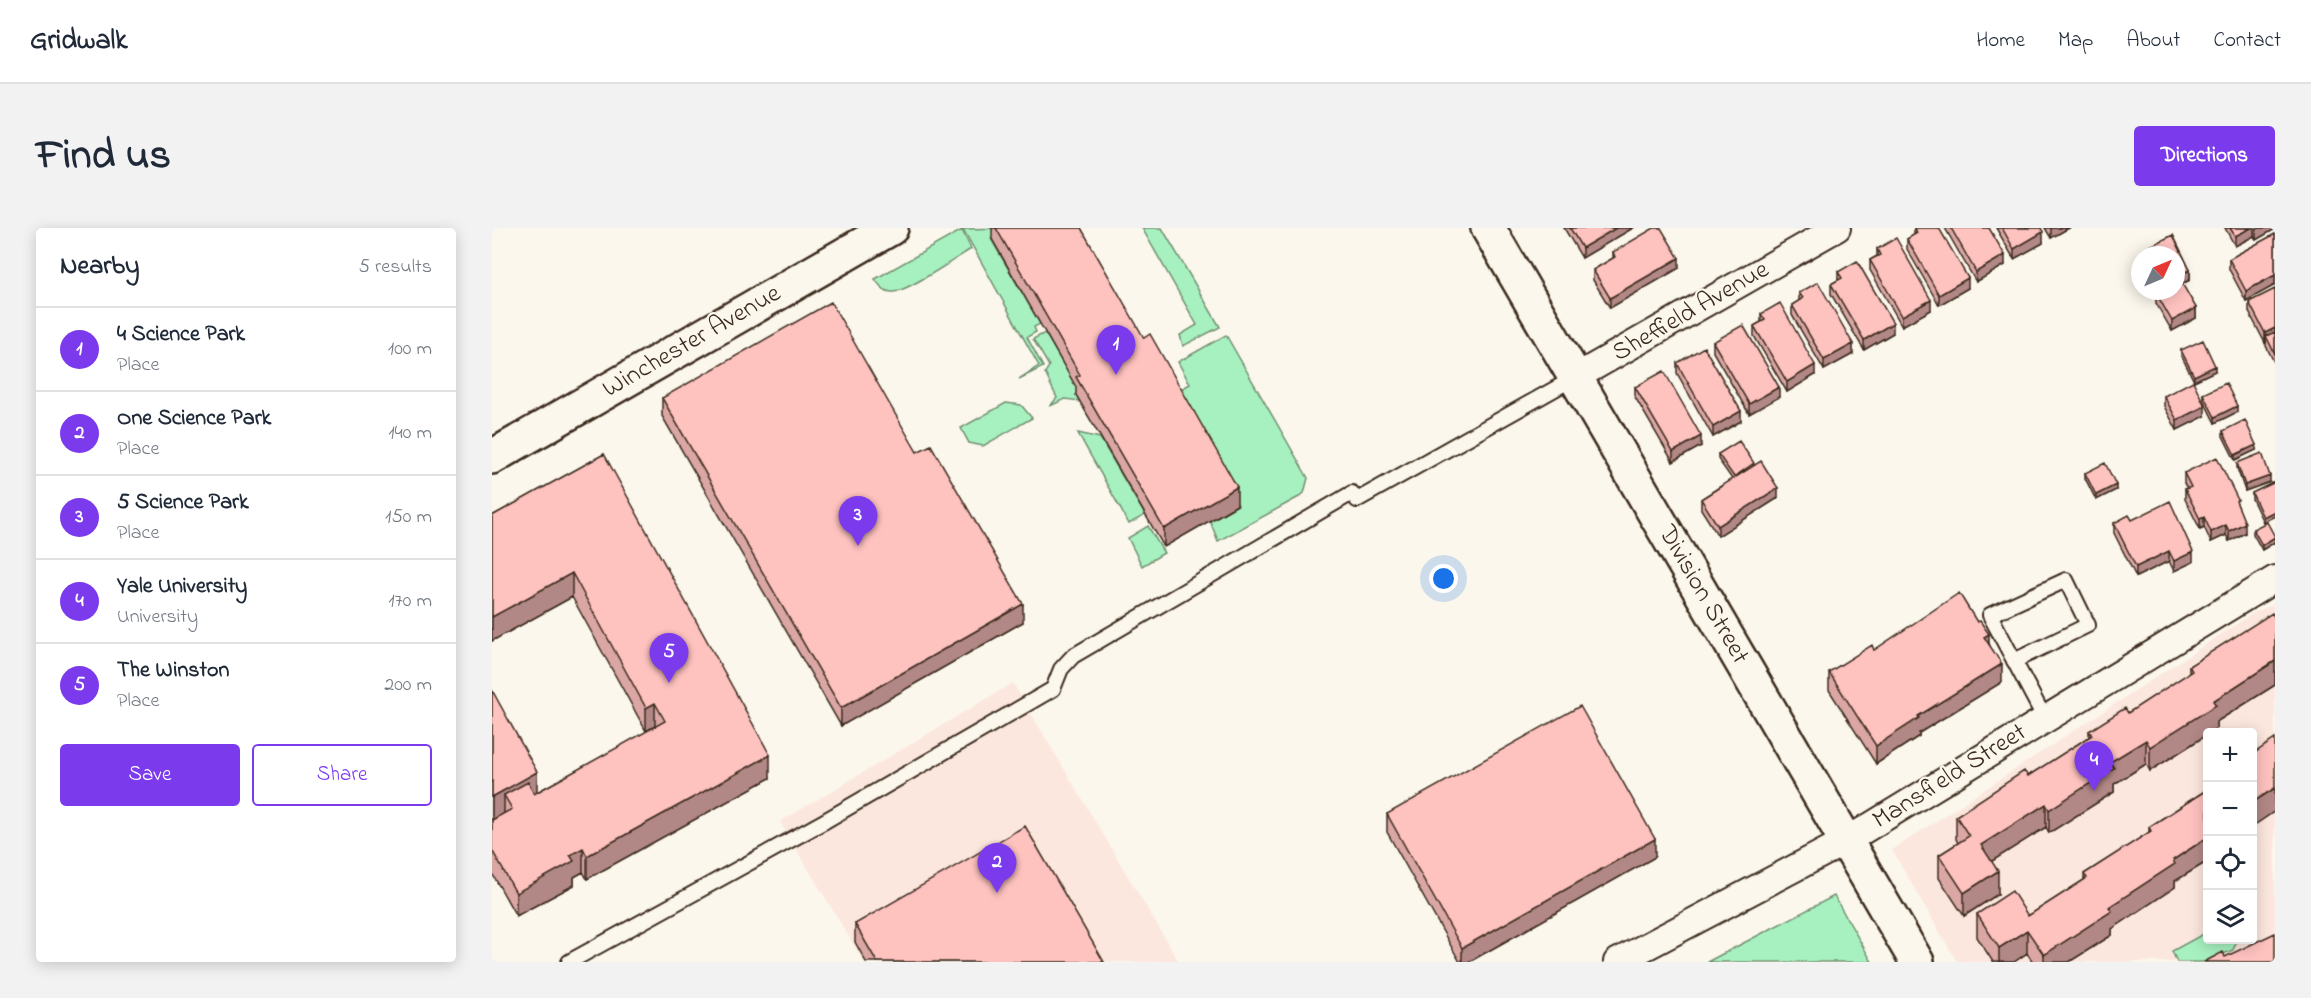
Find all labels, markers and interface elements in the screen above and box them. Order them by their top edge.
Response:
text: Gridwalk [30,21,127,62]
text: Home [1976,26,2025,56]
text: Map [2058,26,2093,56]
text: About [2126,26,2180,56]
text: Contact [2213,26,2281,56]
text: Find us [36,126,171,187]
button: Directions [2134,126,2275,186]
north arrow [2131,246,2185,300]
text: Nearby [60,248,139,286]
street label: Sheffield Avenue [1605,251,1777,372]
text: 5 results [359,253,432,282]
street label: Winchester Avenue [596,275,789,409]
text: 4 Science Park [117,319,245,351]
pin: 1 [1096,326,1136,375]
text: 1 [76,335,83,364]
text: 100 m [388,335,432,364]
text: Place [117,351,159,380]
text: One Science Park [117,403,271,435]
text: 2 [75,419,84,448]
text: 140 m [388,419,432,448]
text: Place [117,435,159,464]
text: 5 Science Park [117,487,249,519]
pin: 3 [838,496,878,546]
text: 3 [75,503,84,532]
text: 150 m [385,503,432,532]
street label: Division Street [1647,518,1758,672]
text: Place [117,519,159,548]
your location [1429,564,1458,593]
text: Yale University [117,571,247,603]
text: 4 [75,587,84,616]
text: 170 m [388,587,432,616]
text: University [117,603,198,632]
pin: 5 [650,634,688,683]
text: The Winston [117,655,229,687]
text: 5 [74,671,85,700]
text: 200 m [384,671,432,700]
text: Place [117,687,159,716]
street label: Mansfield Street [1866,714,2035,840]
map controls [2203,728,2257,944]
button: + [2203,728,2257,782]
pin: 4 [2074,742,2114,791]
button: Save [60,744,240,806]
button: Share [252,744,432,806]
button: − [2203,782,2257,836]
button: locate [2203,836,2257,890]
pin: 2 [978,844,1016,893]
button: layers [2203,890,2257,944]

